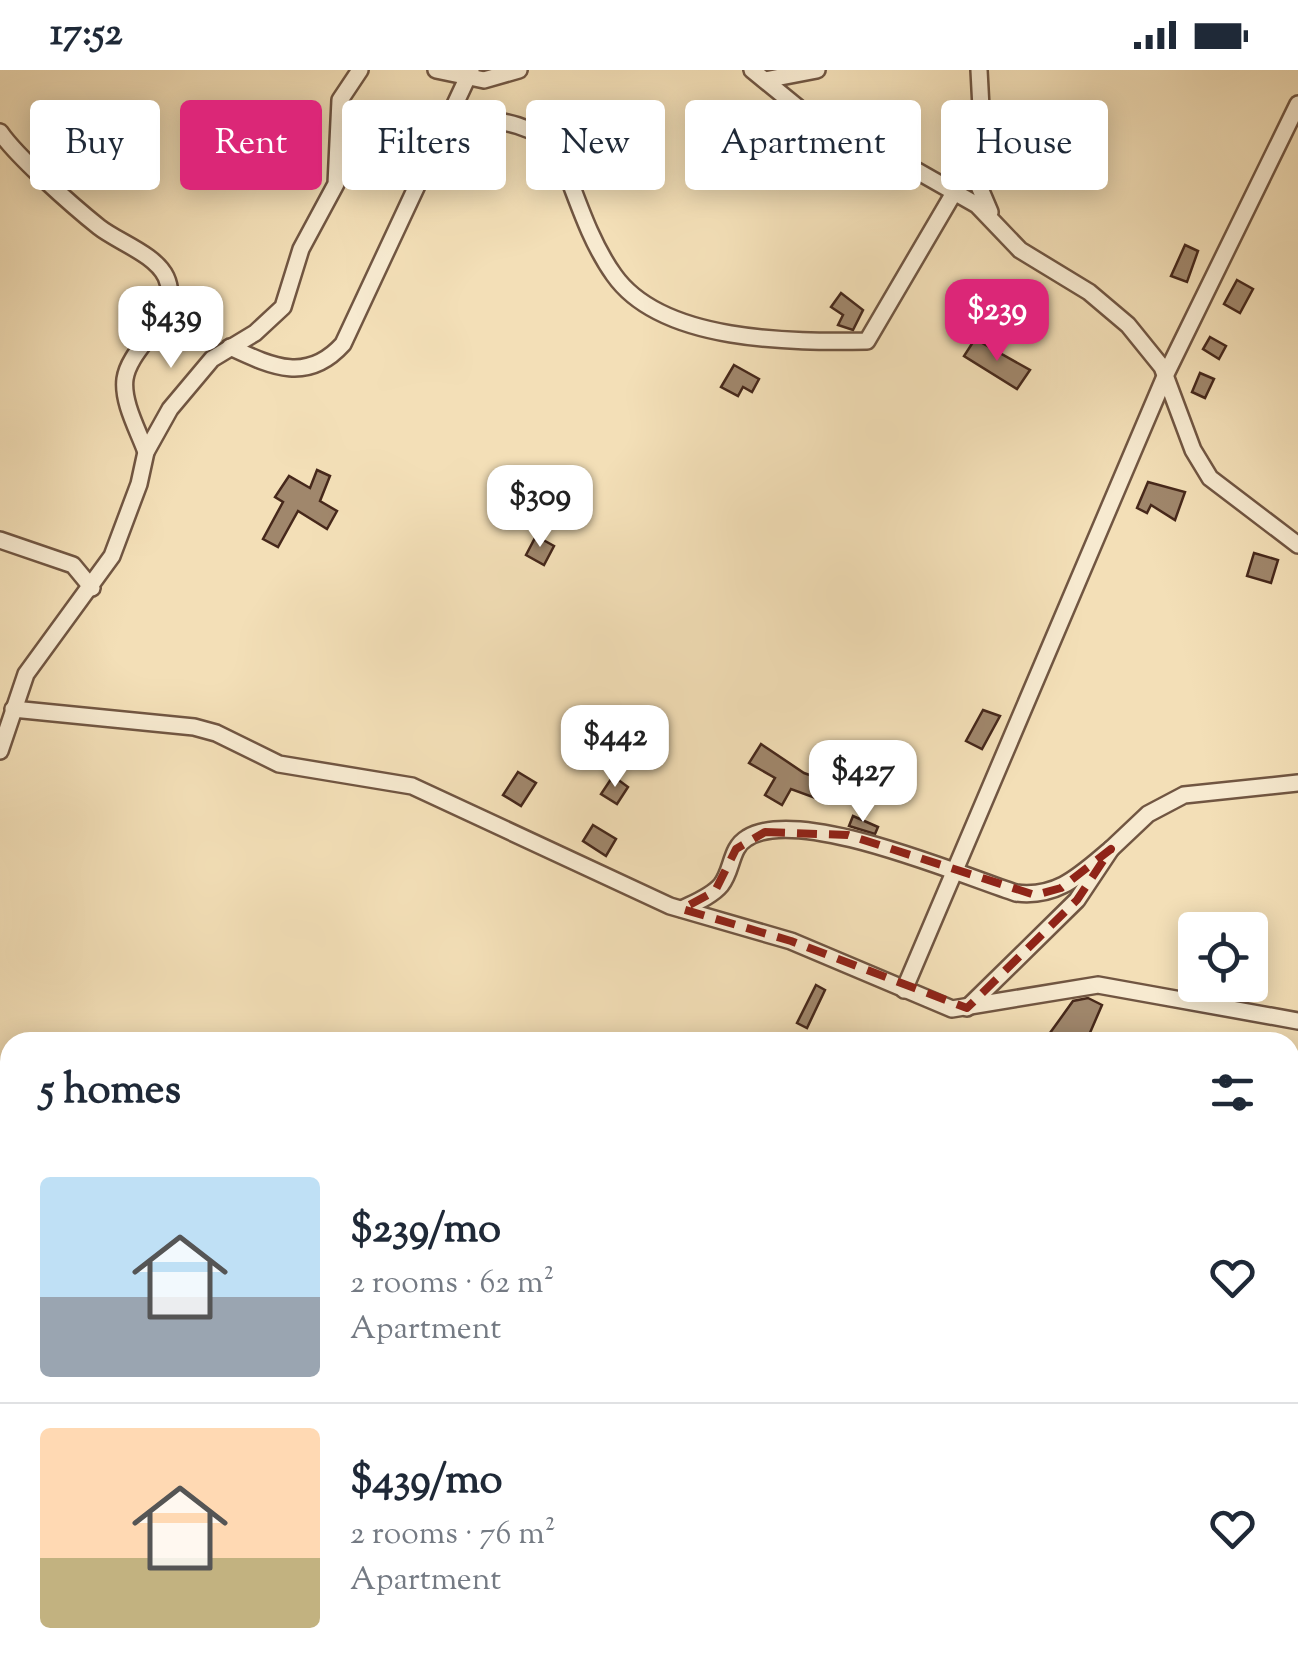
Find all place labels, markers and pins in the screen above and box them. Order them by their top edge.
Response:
pin: $239 [938,279,1056,364]
pin: $439 [112,286,230,371]
pin: $309 [481,465,599,550]
pin: $442 [556,705,674,790]
pin: $427 [804,740,922,825]

